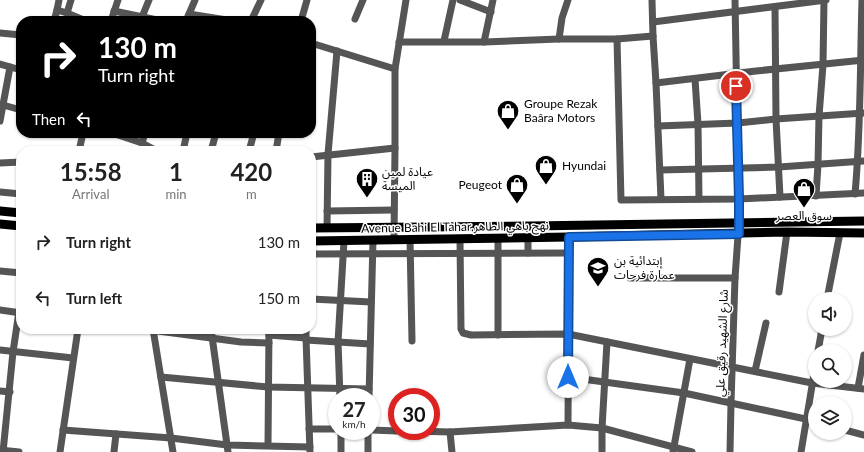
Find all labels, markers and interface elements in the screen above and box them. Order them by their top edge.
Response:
text: 130 m [98,30,177,64]
icon: right [32,32,84,84]
text: Turn right [98,64,175,86]
pin [719,69,753,103]
icon: arrive [725,75,747,97]
place label: Groupe Rezak Baâra Motors [524,96,598,125]
shop icon: Groupe Rezak Baâra Motors [495,98,521,131]
icon: left [73,108,95,130]
text: Then [32,110,65,128]
shop icon: Hyundai [533,153,559,186]
text: 15:58 [60,157,122,186]
text: 1 [169,157,183,186]
text: 420 [230,157,272,186]
place label: Hyundai [562,158,606,173]
place label: عيادة لمين الميسة [382,164,433,193]
building icon: عيادة لمين الميسة [354,166,380,199]
shop icon: Peugeot [504,172,530,205]
shop icon: سوق العصر [791,176,817,209]
place label: Peugeot [459,177,503,192]
text: Arrival [72,186,109,202]
text: min [166,186,187,202]
text: m [246,186,257,202]
place label: سوق العصر [775,208,832,223]
street label: Avenue Bahi El Tahar,نهج باهي الطاهر [361,217,549,238]
icon: right [32,231,54,253]
text: Turn right [66,233,131,251]
text: 130 m [258,233,300,251]
place label: إبتدائية بن عمارة فرحات [614,253,674,282]
school or university icon: إبتدائية بن عمارة فرحات [585,255,611,288]
icon: left [32,287,54,309]
text: Turn left [66,289,122,307]
text: 150 m [258,289,300,307]
street label: شارع الشهيد رقيق علي [712,289,734,397]
map controls [808,292,852,440]
button: sound [808,292,852,336]
button: search [808,344,852,388]
position arrow [547,356,589,398]
speed limit sign: 30 [388,388,440,440]
button: layers [808,396,852,440]
text: 27 [342,397,366,421]
text: km/h [342,418,366,430]

